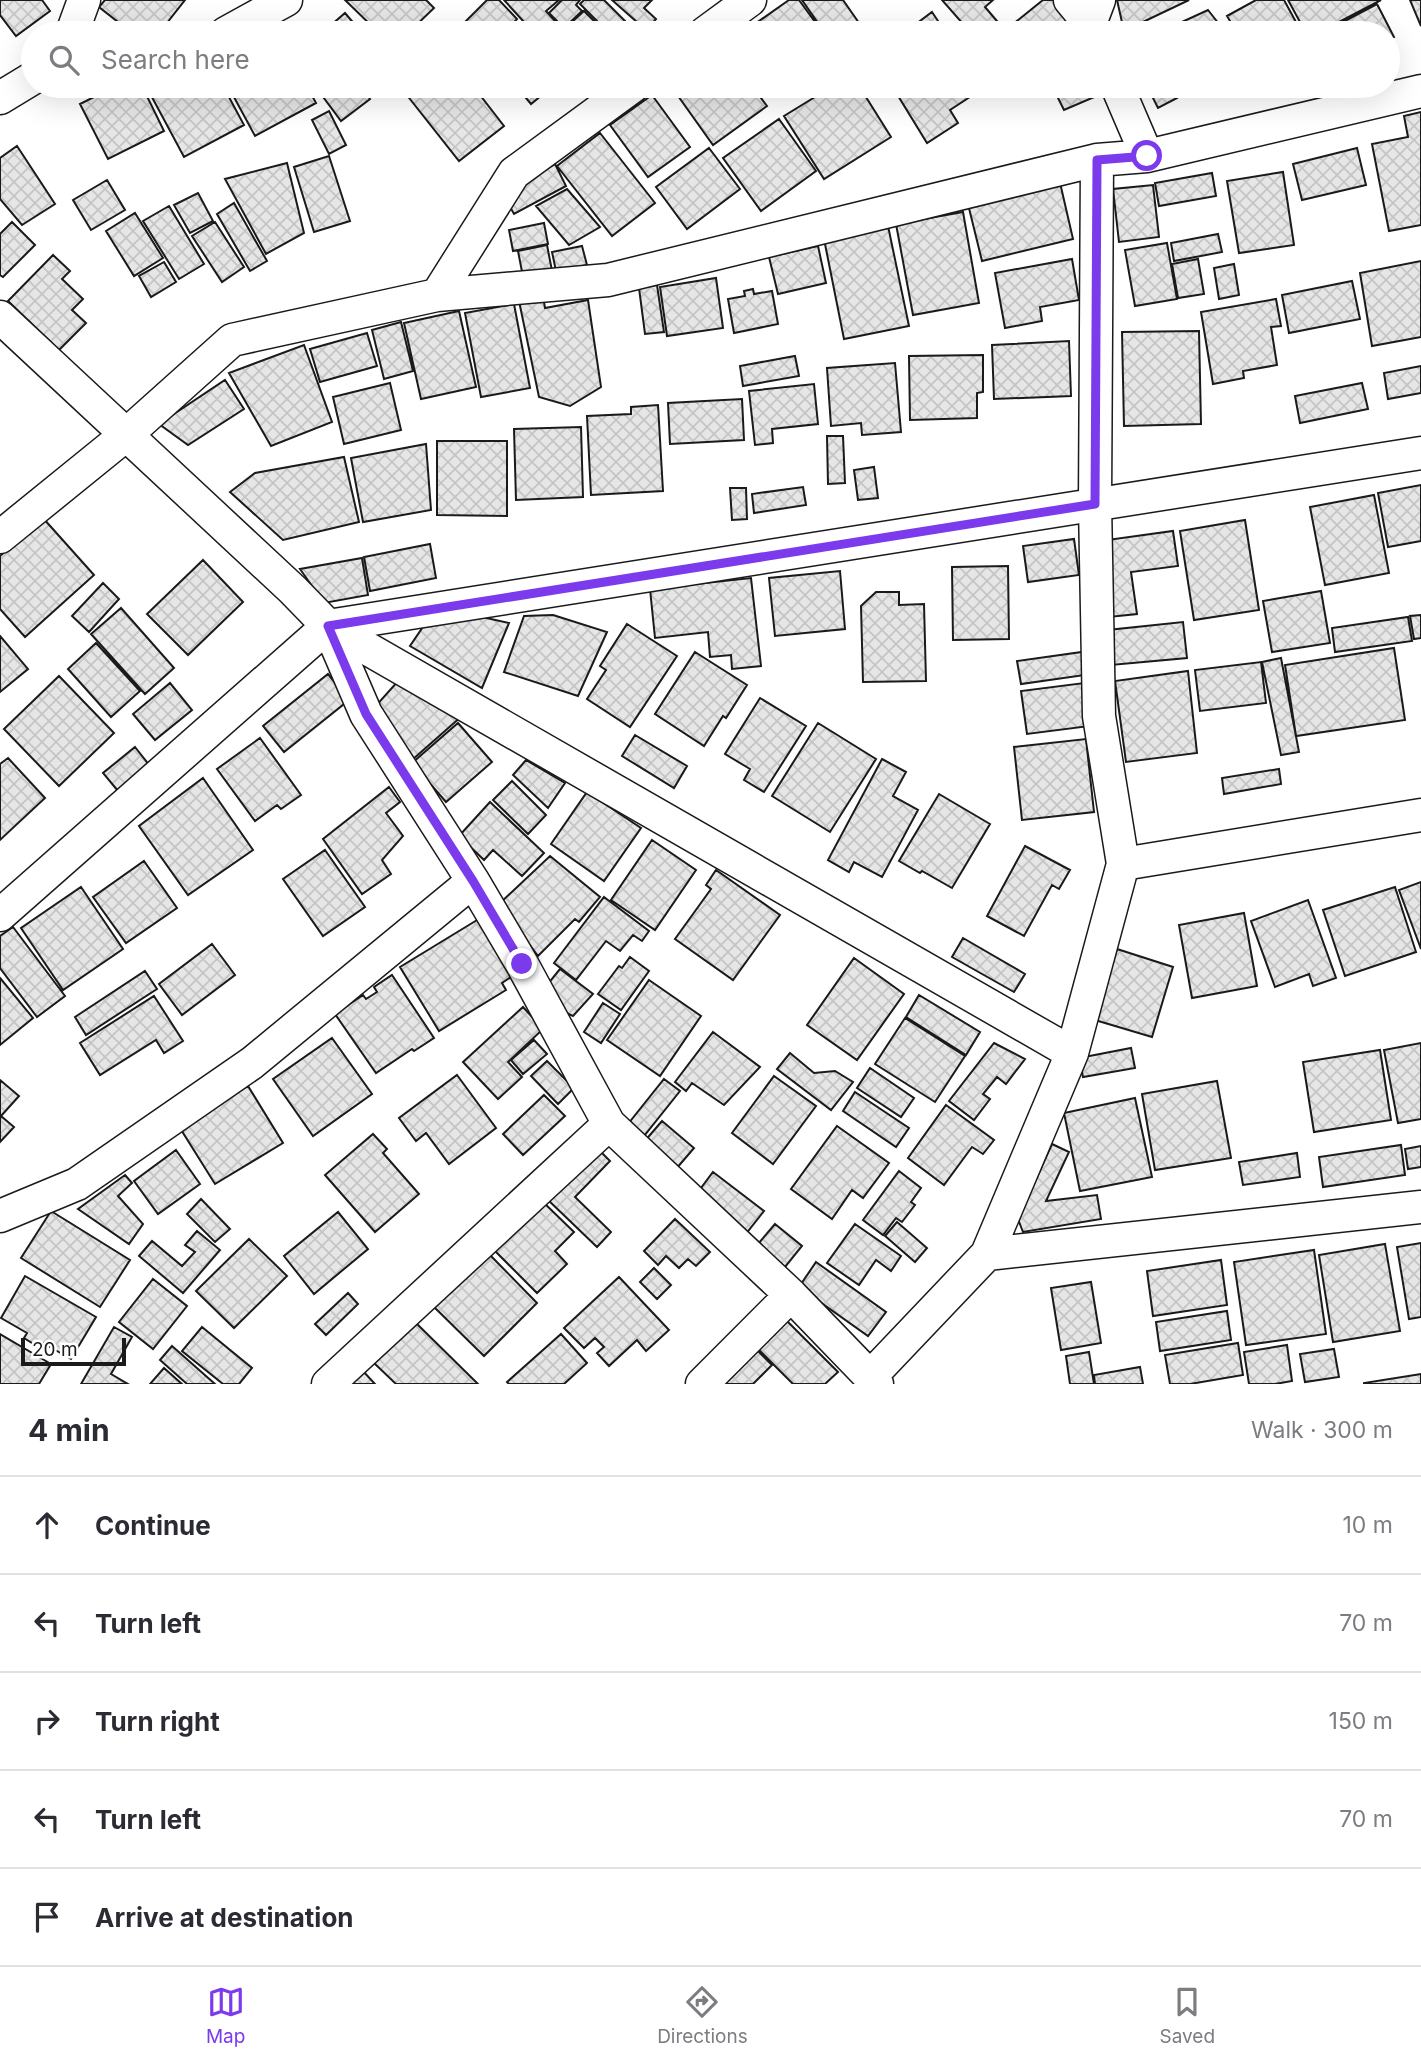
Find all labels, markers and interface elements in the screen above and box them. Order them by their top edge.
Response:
search box [21,21,1400,98]
icon: search [45,41,83,79]
text: Search here [101,44,250,75]
route start [1131,140,1162,171]
route end [506,948,537,979]
scale bar [21,1335,126,1367]
text: 20 m [32,1338,78,1361]
text: 4 min [28,1412,110,1448]
text: Walk · 300 m [1251,1416,1393,1444]
icon: ahead [28,1506,66,1544]
text: Continue [95,1510,211,1541]
text: 10 m [1343,1511,1393,1539]
icon: left [28,1604,66,1642]
text: Turn left [95,1608,201,1639]
text: 70 m [1339,1609,1393,1637]
icon: right [28,1702,66,1740]
text: Turn right [95,1706,220,1737]
text: 150 m [1329,1707,1393,1735]
icon: left [28,1800,66,1838]
text: Turn left [95,1804,201,1835]
text: 70 m [1339,1805,1393,1833]
icon: arrive [28,1898,66,1936]
text: Arrive at destination [95,1902,354,1933]
tab: Map [206,1983,245,2048]
tab: Directions [657,1983,748,2048]
tab: Saved [1159,1983,1215,2048]

